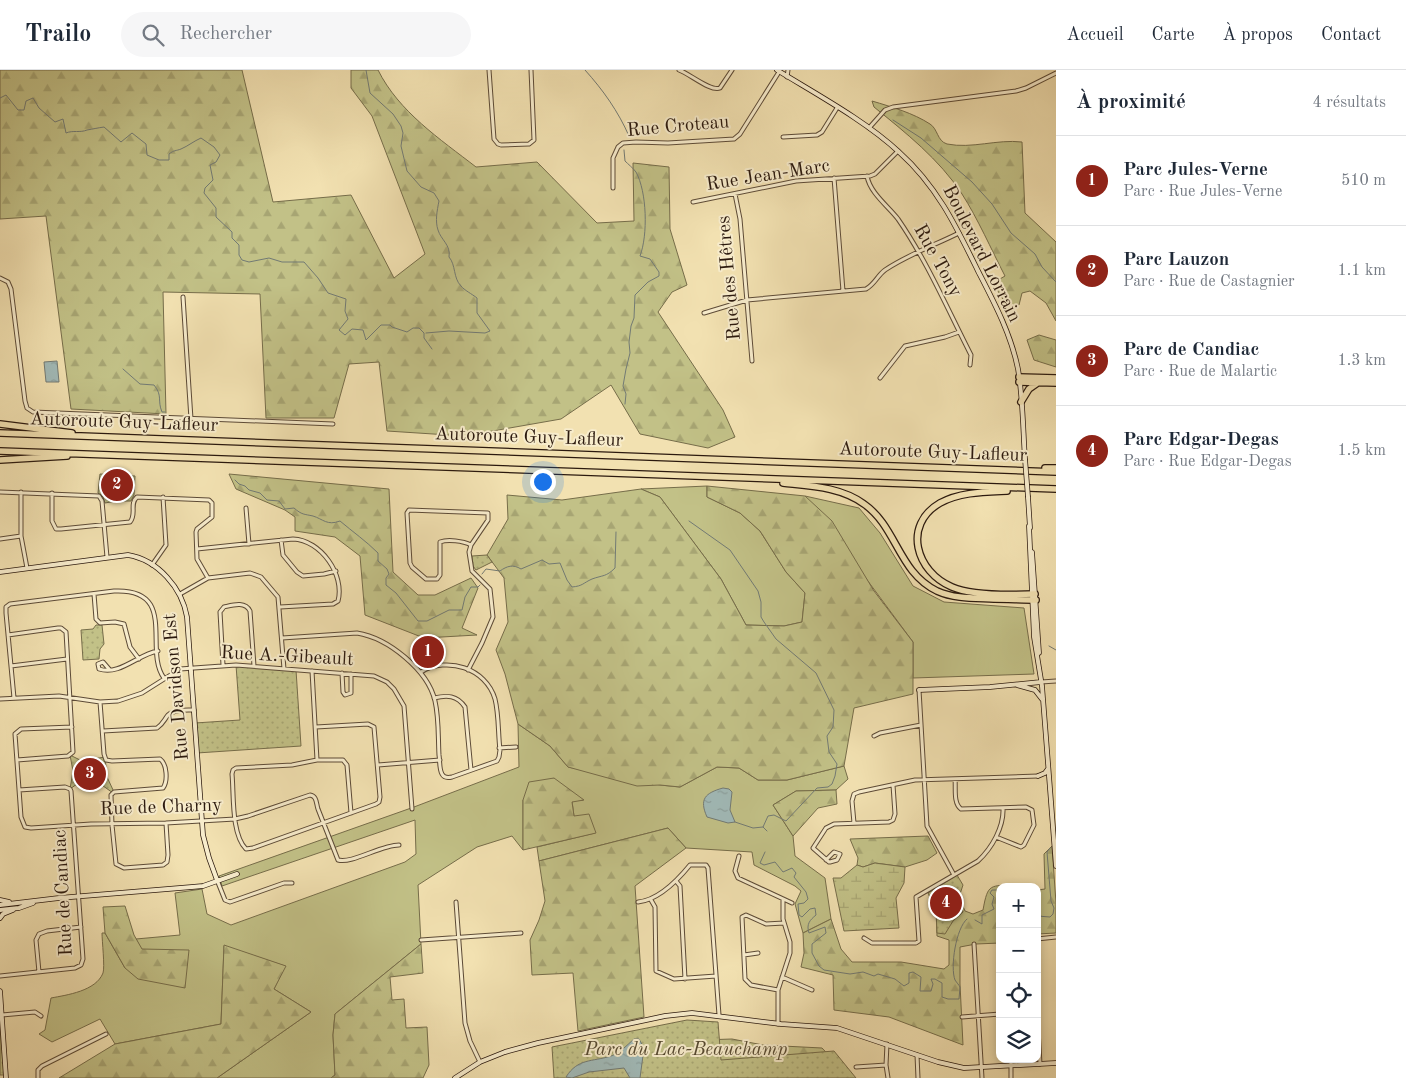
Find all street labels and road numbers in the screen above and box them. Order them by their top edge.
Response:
street label: Rue Croteau [626,113,730,141]
street label: Rue Jean-Marc [705,157,831,195]
street label: Boulevard Lorrain [938,182,1024,326]
street label: Rue des Hêtres [715,215,745,341]
street label: Rue Tony [909,221,965,301]
street label: Autoroute Guy-Lafleur [29,410,219,436]
street label: Autoroute Guy-Lafleur [434,425,624,451]
street label: Autoroute Guy-Lafleur [838,440,1028,466]
street label: Rue Davidson Est [161,613,193,761]
street label: Rue A.-Gibeault [220,644,354,670]
street label: Rue de Charny [100,796,222,820]
street label: Rue de Candiac [51,829,77,957]

